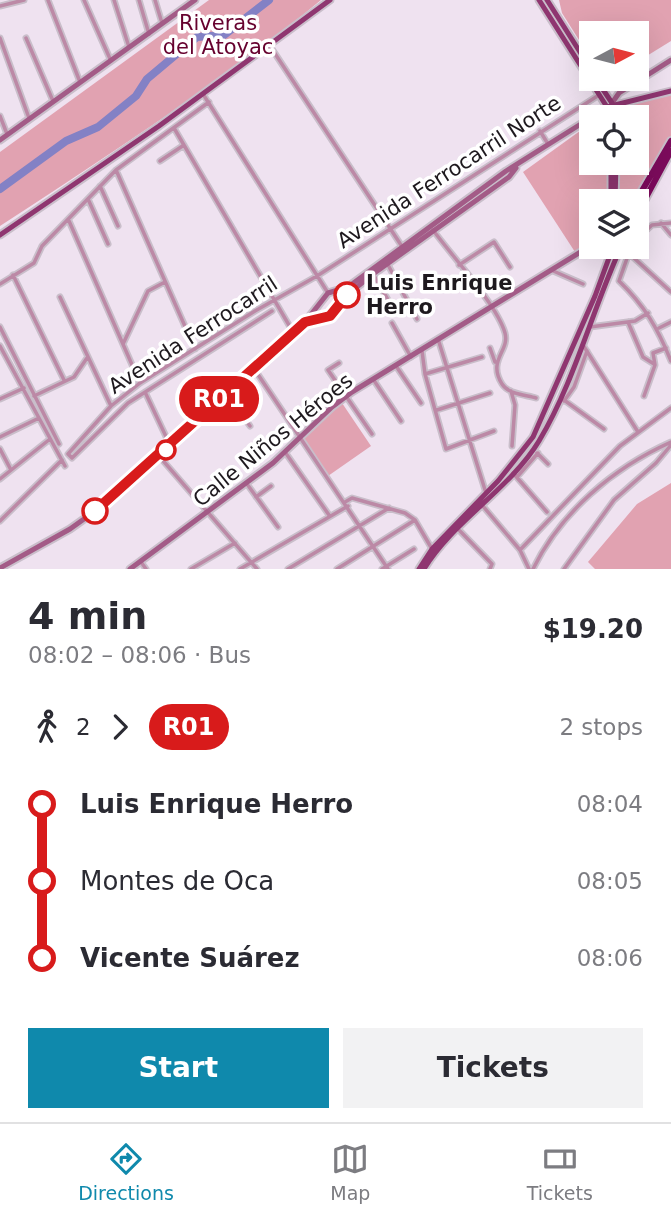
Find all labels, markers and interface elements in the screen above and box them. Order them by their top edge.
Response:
park label: Riveras del Atoyac [163,11,273,59]
north arrow [579,21,649,91]
map controls [579,21,649,259]
street label: Avenida Ferrocarril Norte [333,91,565,253]
button: locate [579,105,649,175]
button: layers [579,189,649,259]
street label: Avenida Ferrocarril [104,271,282,399]
place label: Luis Enrique Herro [366,271,512,319]
marker: Luis Enrique Herro [334,282,360,308]
street label: Calle Niños Héroes [189,368,357,512]
line badge: R01 [179,376,259,422]
text: R01 [193,385,245,413]
unlabelled marker [156,440,176,460]
unlabelled marker [82,498,108,524]
text: 4 min [28,594,147,638]
text: $19.20 [543,614,643,644]
text: 08:02 – 08:06 · Bus [28,642,251,668]
icon: walk [28,708,66,746]
icon: forward [101,708,139,746]
text: R01 [163,713,215,741]
text: 2 [76,714,91,740]
text: 2 stops [559,714,643,740]
text: Luis Enrique Herro [80,789,353,819]
text: 08:04 [577,791,643,817]
text: Montes de Oca [80,866,274,896]
text: 08:05 [577,868,643,894]
text: Vicente Suárez [80,943,300,973]
text: 08:06 [577,945,643,971]
button: Start [28,1028,329,1108]
button: Tickets [343,1028,643,1108]
tab: Directions [78,1140,174,1204]
tab: Map [330,1140,370,1204]
tab: Tickets [527,1140,593,1204]

